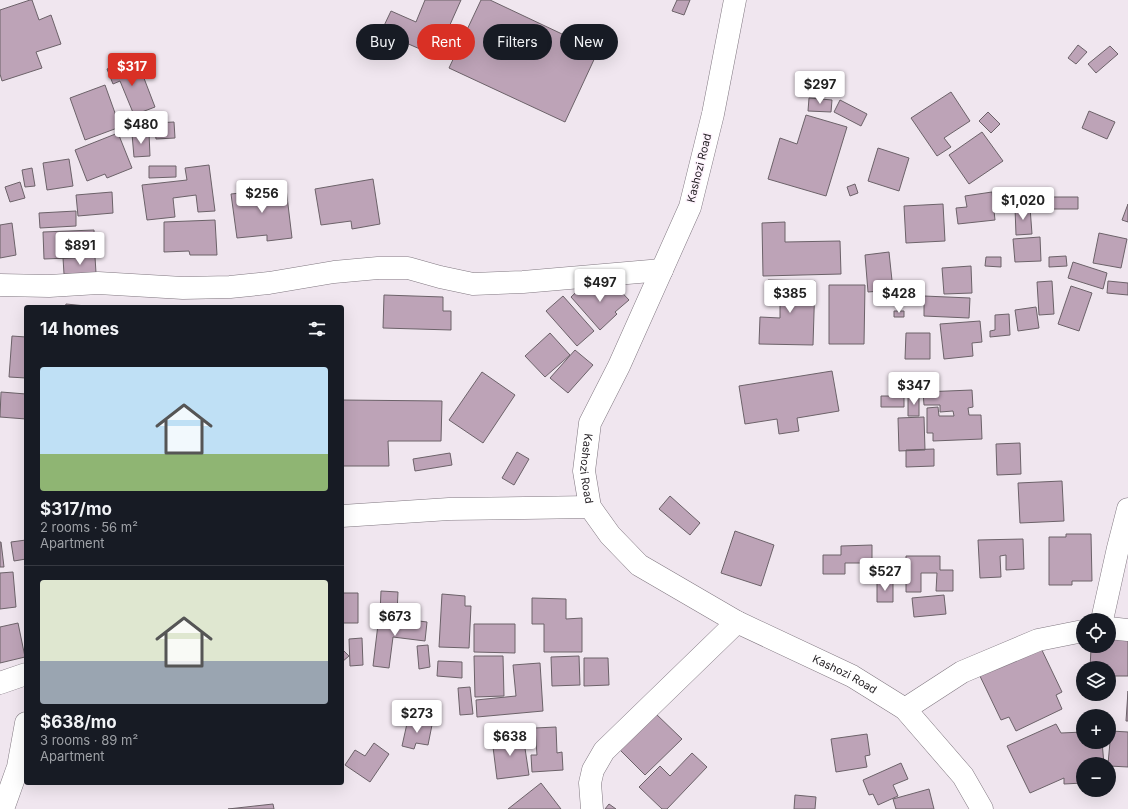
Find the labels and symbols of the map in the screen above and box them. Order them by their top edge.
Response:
pin: $317 [108,53,156,87]
pin: $297 [796,71,844,105]
pin: $480 [117,111,165,145]
street label: Kashozi Road [684,132,714,204]
pin: $256 [238,180,286,214]
pin: $1,020 [990,187,1056,221]
pin: $891 [56,232,104,266]
pin: $497 [576,269,624,303]
pin: $385 [766,280,814,314]
pin: $428 [875,280,923,314]
pin: $347 [890,372,938,406]
street label: Kashozi Road [577,433,596,505]
pin: $527 [861,558,909,592]
pin: $673 [371,603,419,637]
street label: Kashozi Road [810,651,879,697]
pin: $273 [393,700,441,734]
pin: $638 [486,723,534,757]

